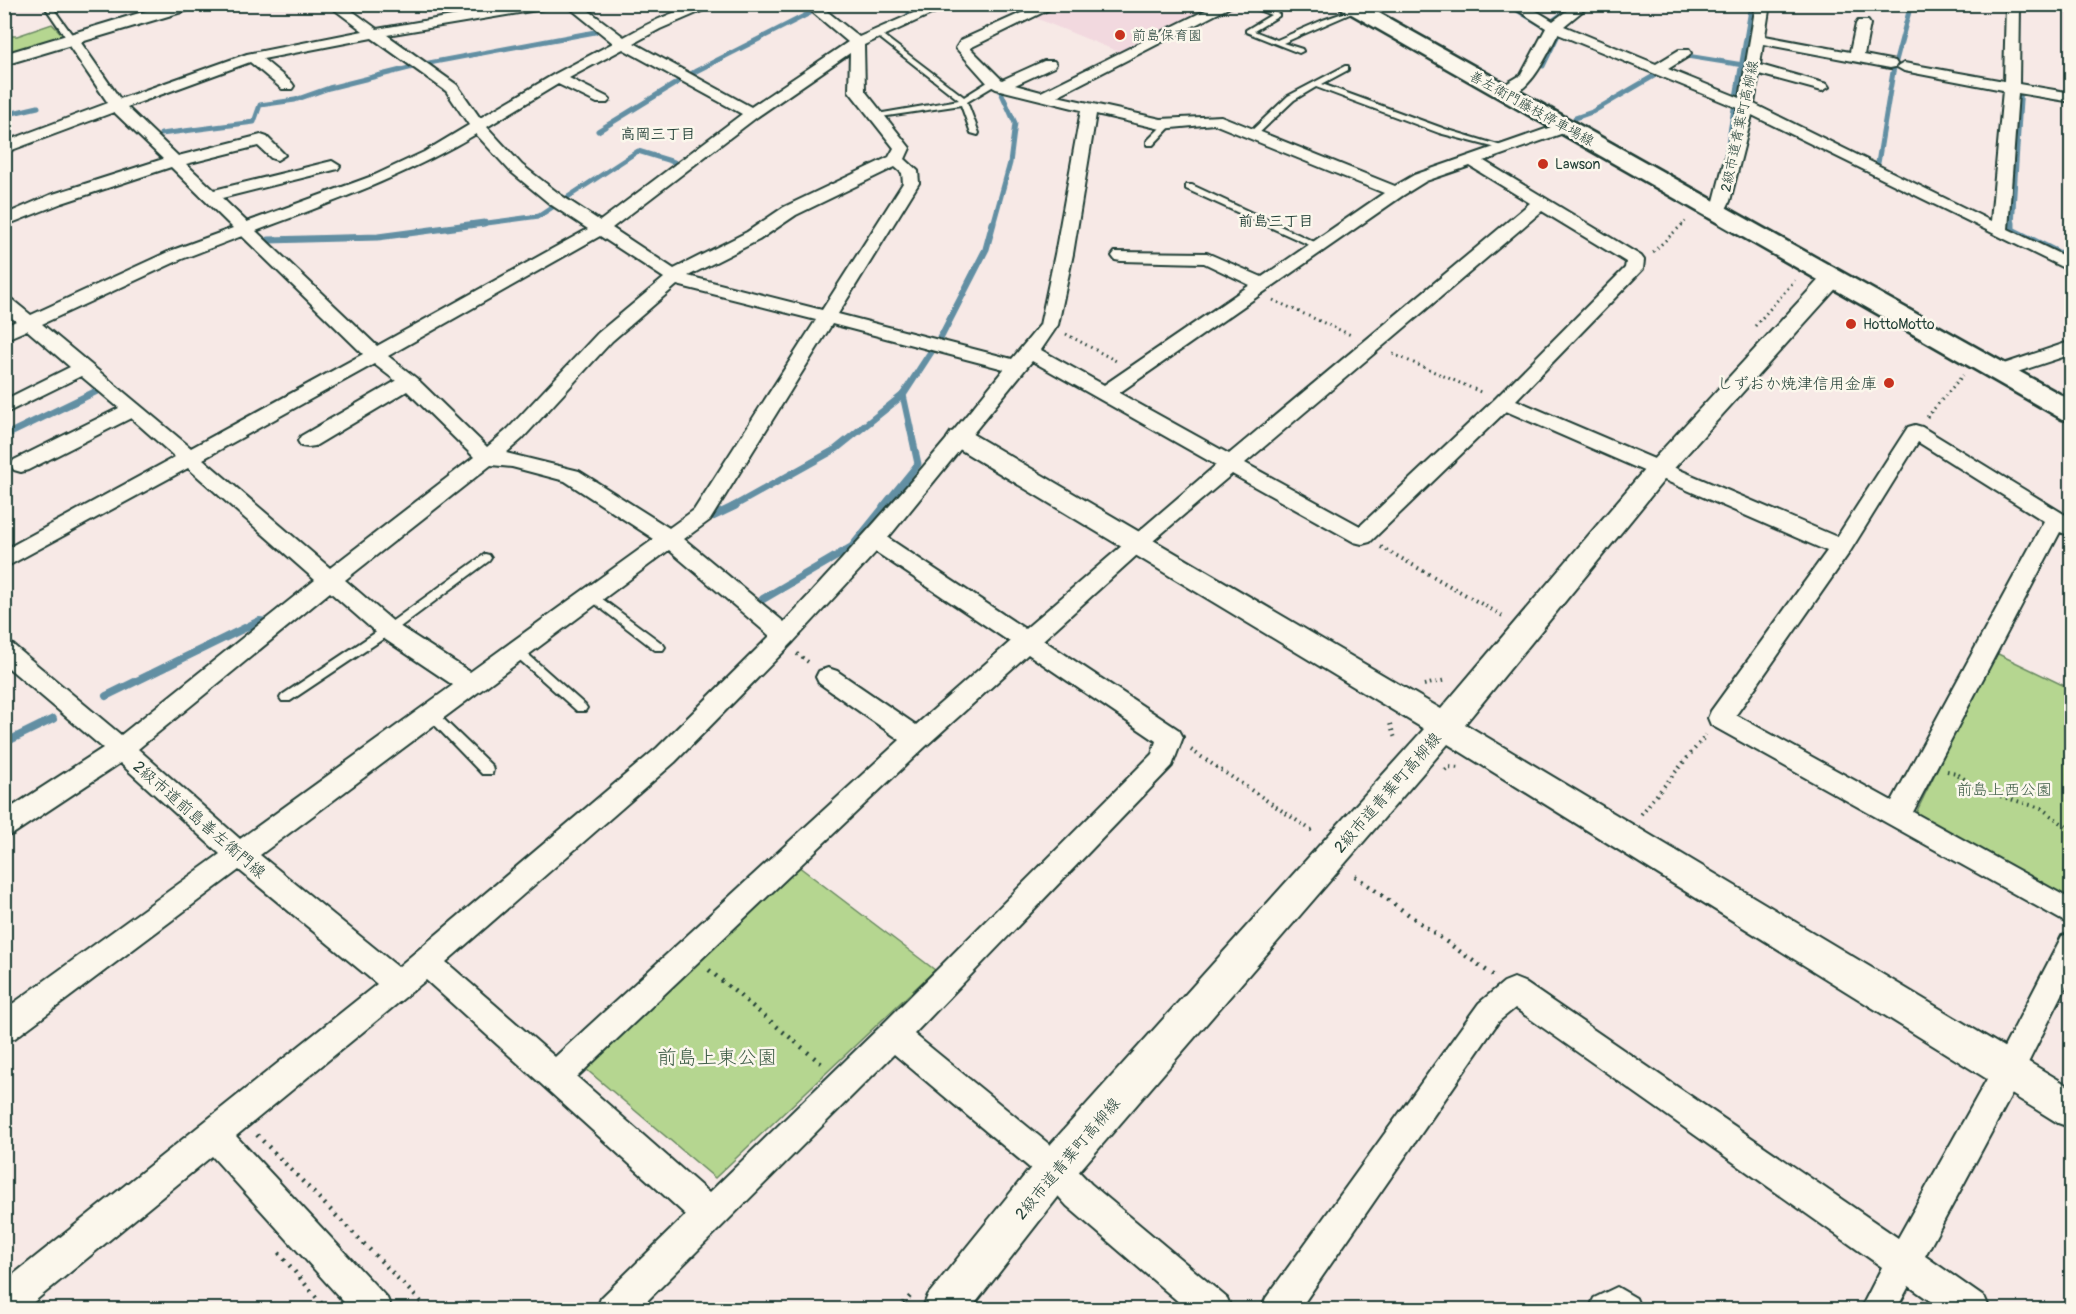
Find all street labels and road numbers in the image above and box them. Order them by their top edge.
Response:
street label: 2級市道青葉町高柳線 [1717,59,1762,193]
street label: 善左衛門藤枝停車場線 [1466,67,1597,150]
street label: 2級市道青葉町高柳線 [1330,728,1445,857]
street label: 2級市道前島善左衛門線 [129,757,270,883]
street label: 2級市道青葉町高柳線 [1011,1094,1125,1224]

